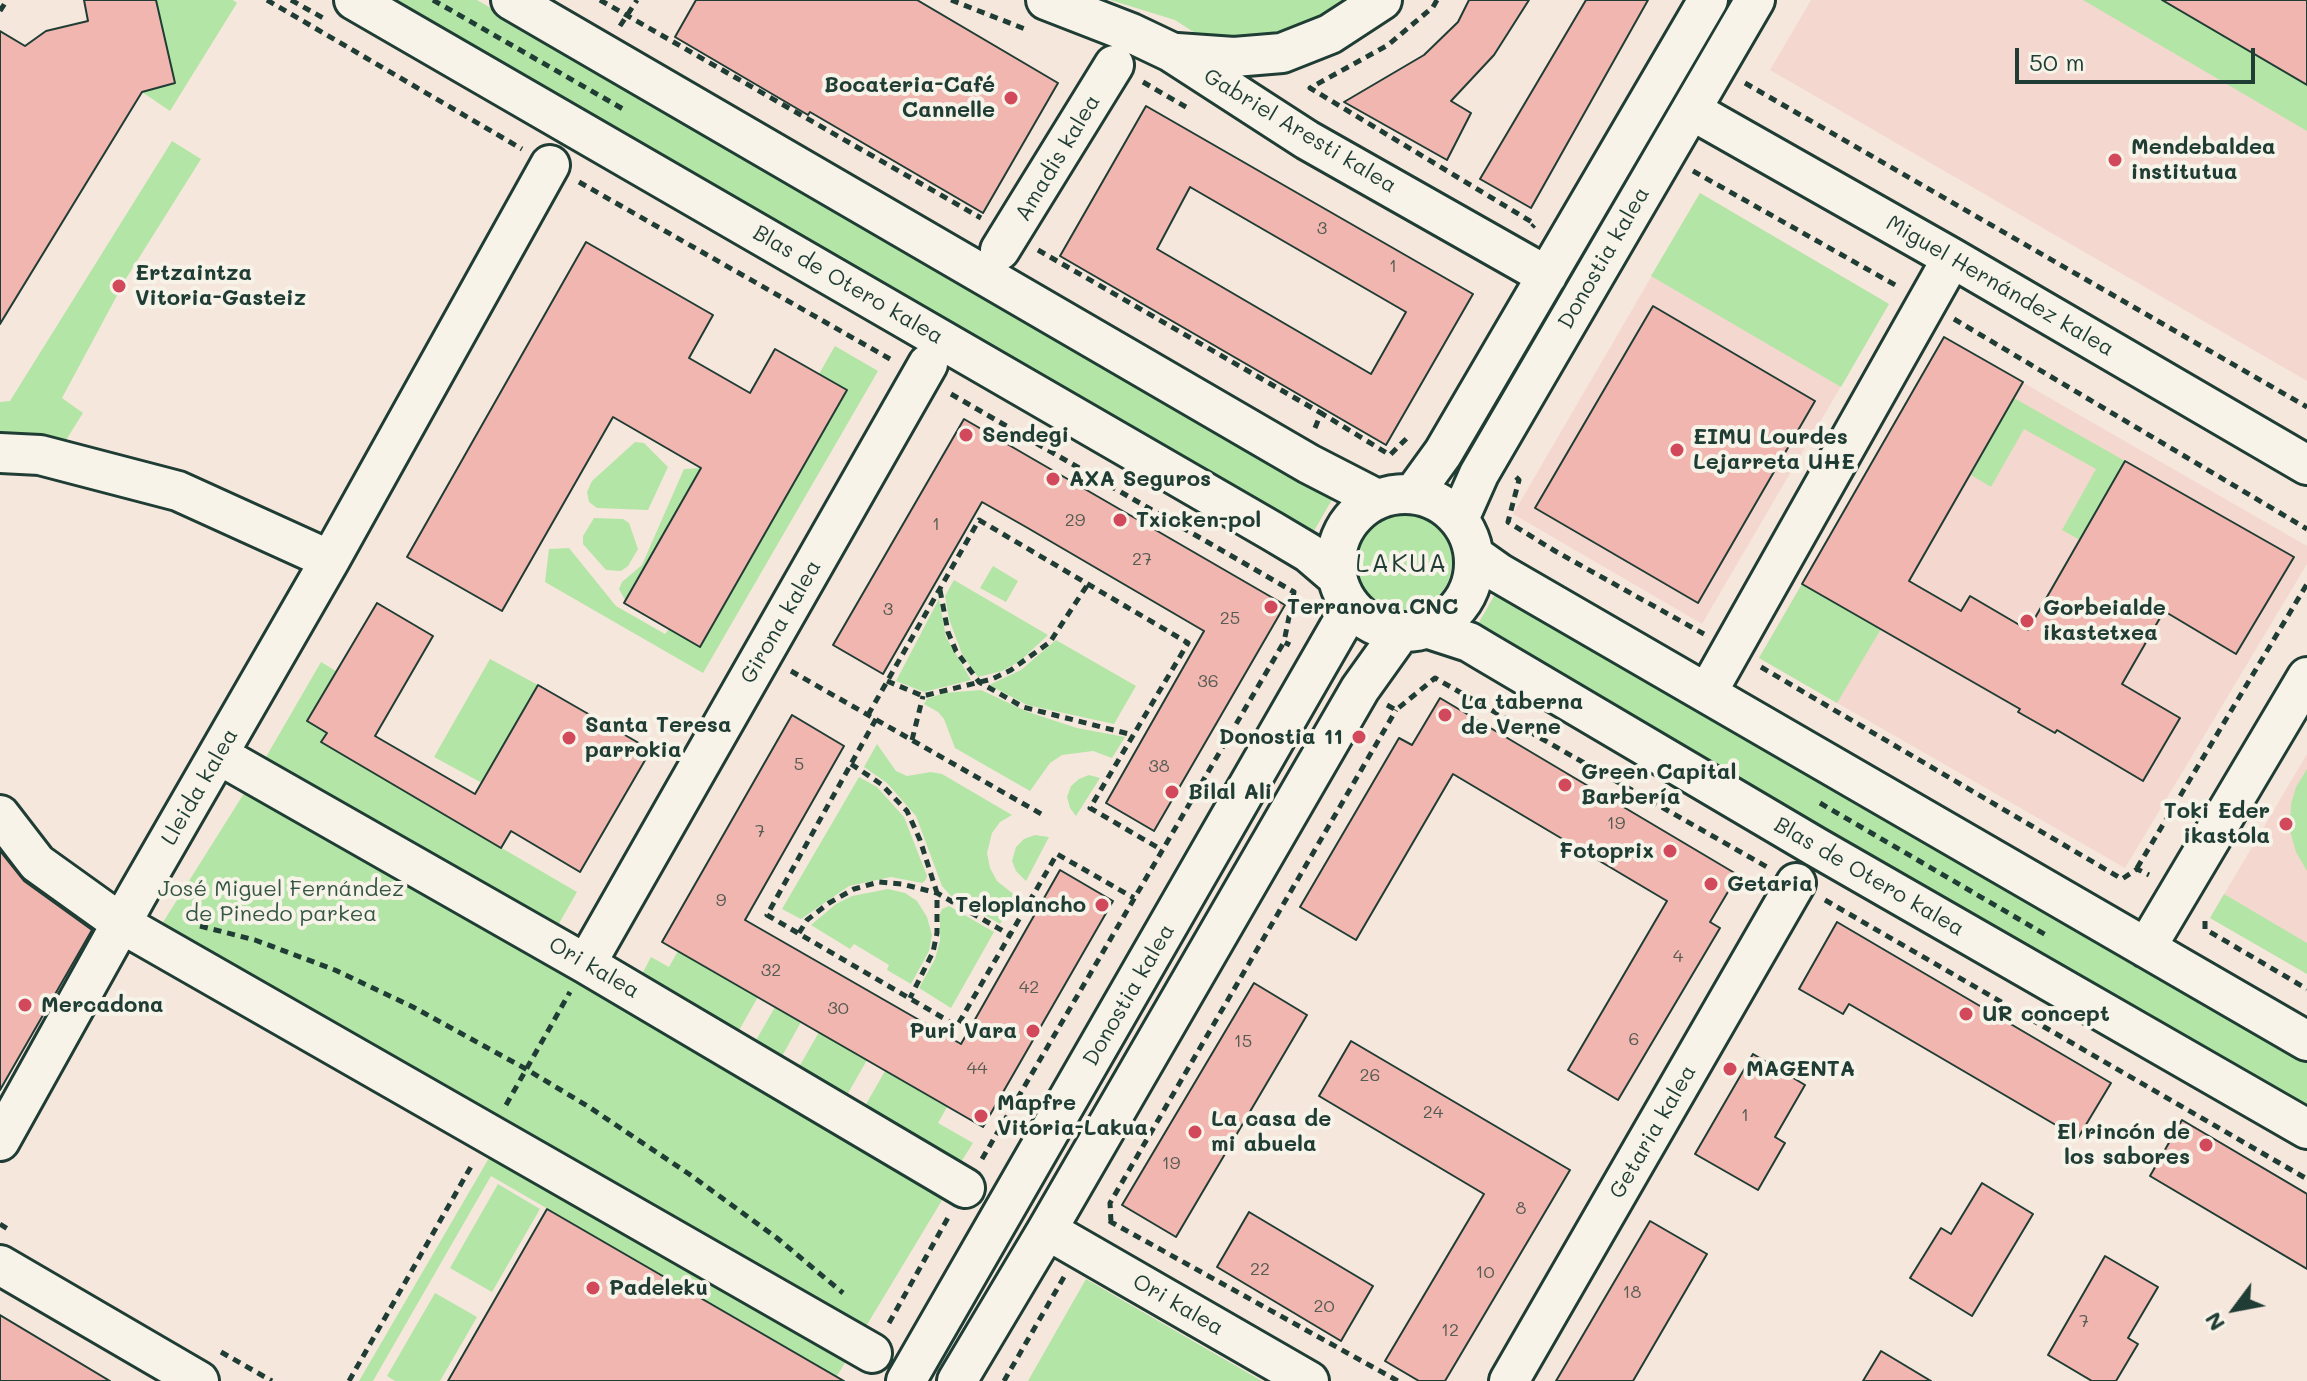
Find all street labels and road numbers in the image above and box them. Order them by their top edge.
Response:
street label: Gabriel Aresti kalea [1199,63,1401,199]
street label: Amadis kalea [1010,90,1106,226]
street label: Donostia kalea [1553,182,1655,334]
street label: Miguel Hernández kalea [1881,210,2119,362]
street label: Blas de Otero kalea [748,220,948,350]
street label: Girona kalea [735,556,827,688]
street label: Lleida kalea [156,724,244,850]
street label: Blas de Otero kalea [1769,812,1969,942]
street label: Donostia kalea [1078,919,1180,1071]
street label: Ori kalea [544,931,644,1005]
street label: Getaria kalea [1604,1060,1702,1204]
street label: Ori kalea [1128,1268,1228,1342]

